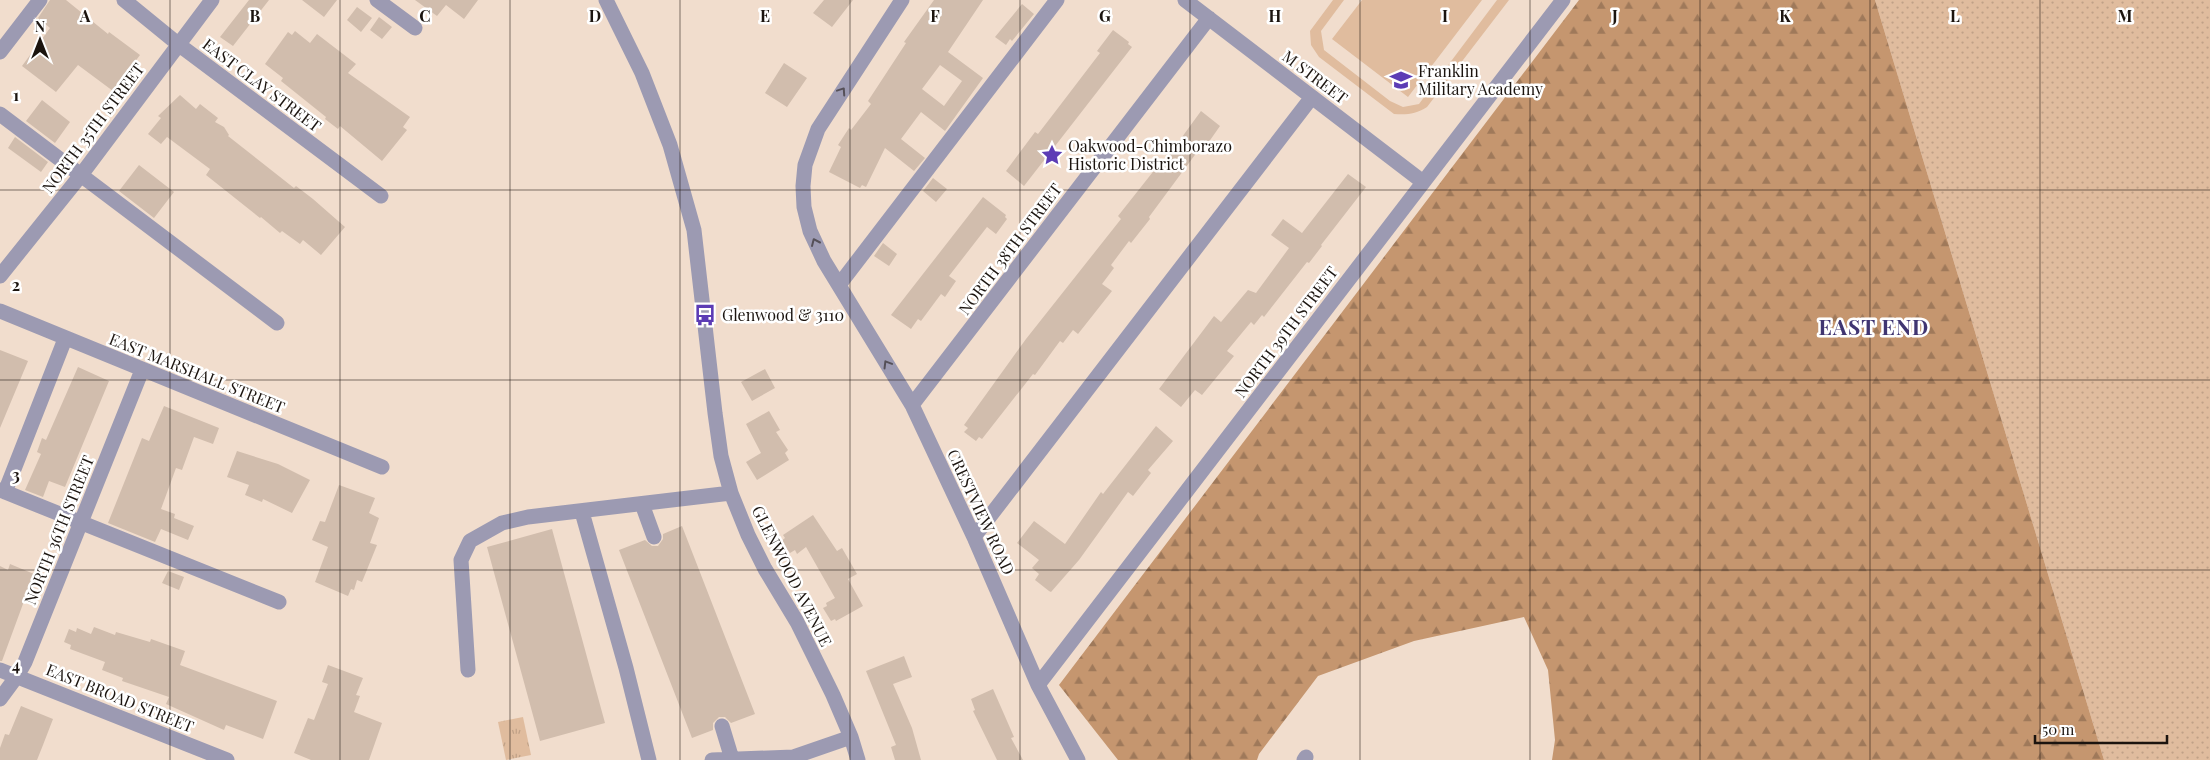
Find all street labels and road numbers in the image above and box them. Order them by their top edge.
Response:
street label: EAST CLAY STREET [199,33,326,136]
street label: M STREET [1279,45,1352,108]
street label: NORTH 35TH STREET [37,58,148,197]
street label: NORTH 38TH STREET [953,179,1066,319]
street label: NORTH 39TH STREET [1229,262,1342,401]
street label: EAST MARSHALL STREET [106,328,288,417]
street label: CRESTVIEW ROAD [943,446,1020,578]
street label: NORTH 36TH STREET [19,452,98,608]
street label: GLENWOOD AVENUE [748,502,837,650]
street label: EAST BROAD STREET [43,658,197,737]

